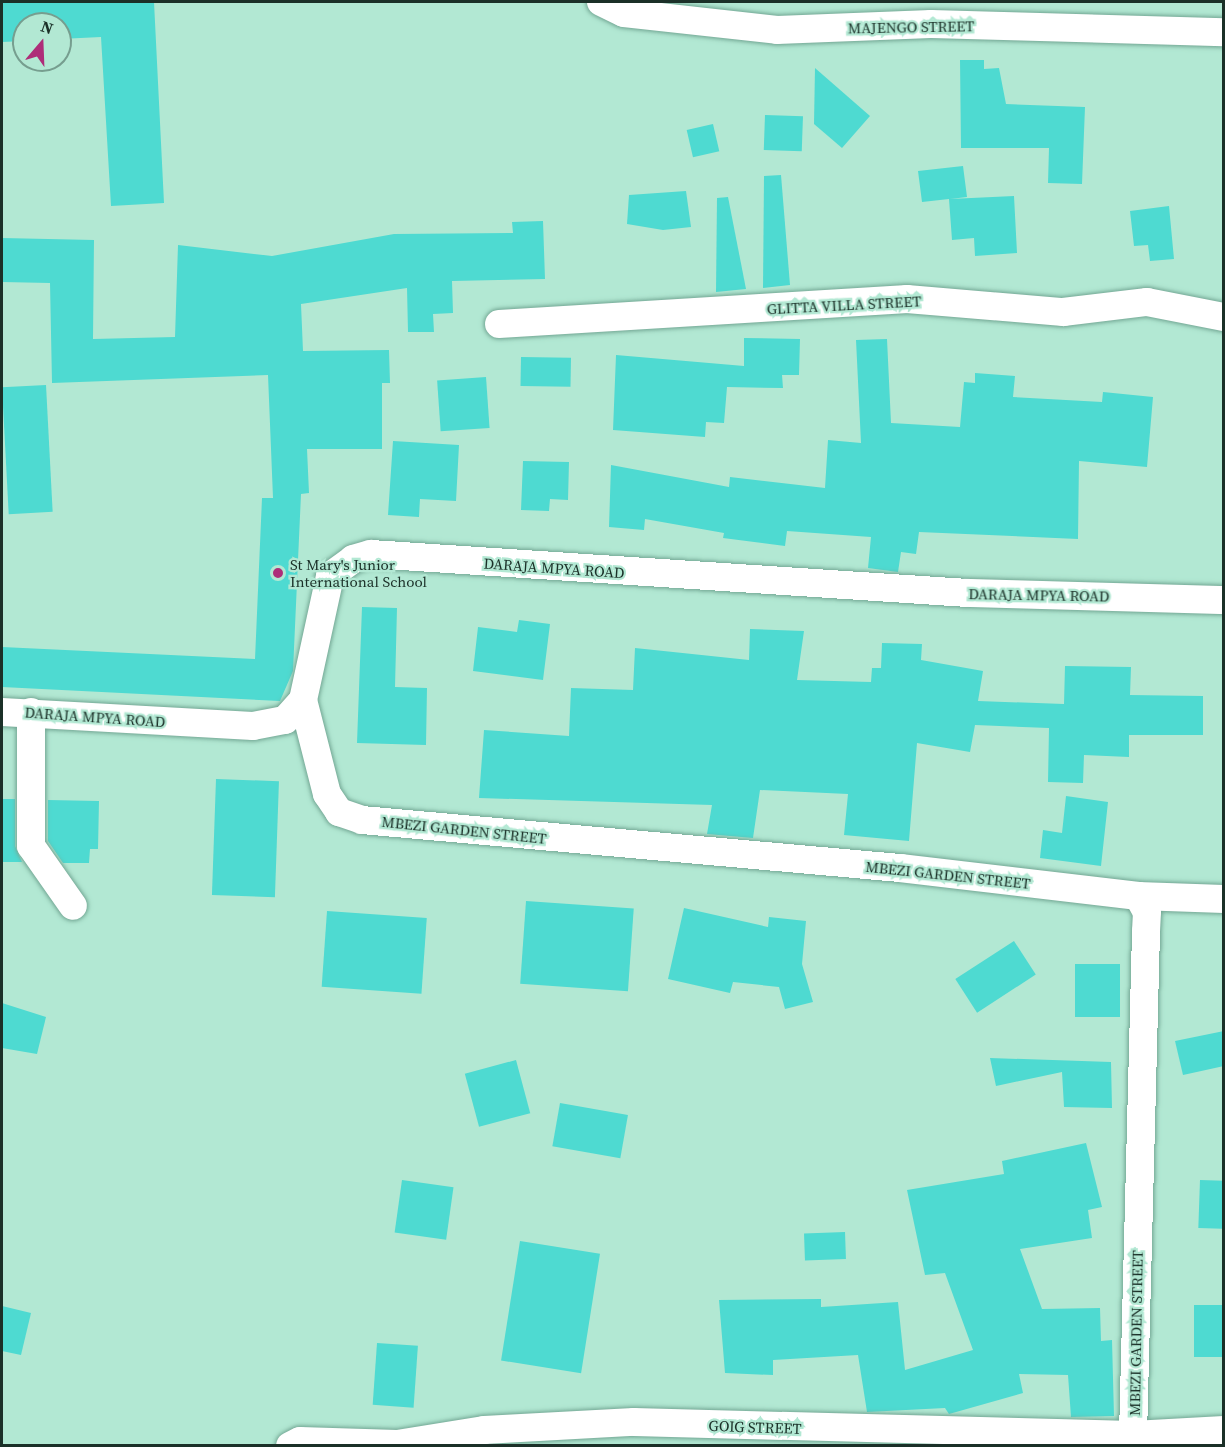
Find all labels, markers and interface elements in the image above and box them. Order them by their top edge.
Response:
north arrow [12,12,72,72]
text: N [38,15,56,39]
street label: MAJENGO STREET [848,17,974,37]
street label: GLITTA VILLA STREET [766,292,922,318]
street label: DARAJA MPYA ROAD [483,554,625,582]
place label: St Mary's Junior International School [290,555,427,590]
marker: St Mary's Junior International School [271,566,285,580]
street label: DARAJA MPYA ROAD [968,585,1110,605]
street label: DARAJA MPYA ROAD [24,703,166,731]
street label: MBEZI GARDEN STREET [381,812,547,848]
street label: MBEZI GARDEN STREET [865,857,1031,893]
street label: MBEZI GARDEN STREET [1126,1250,1146,1416]
street label: GOIG STREET [708,1416,802,1438]

